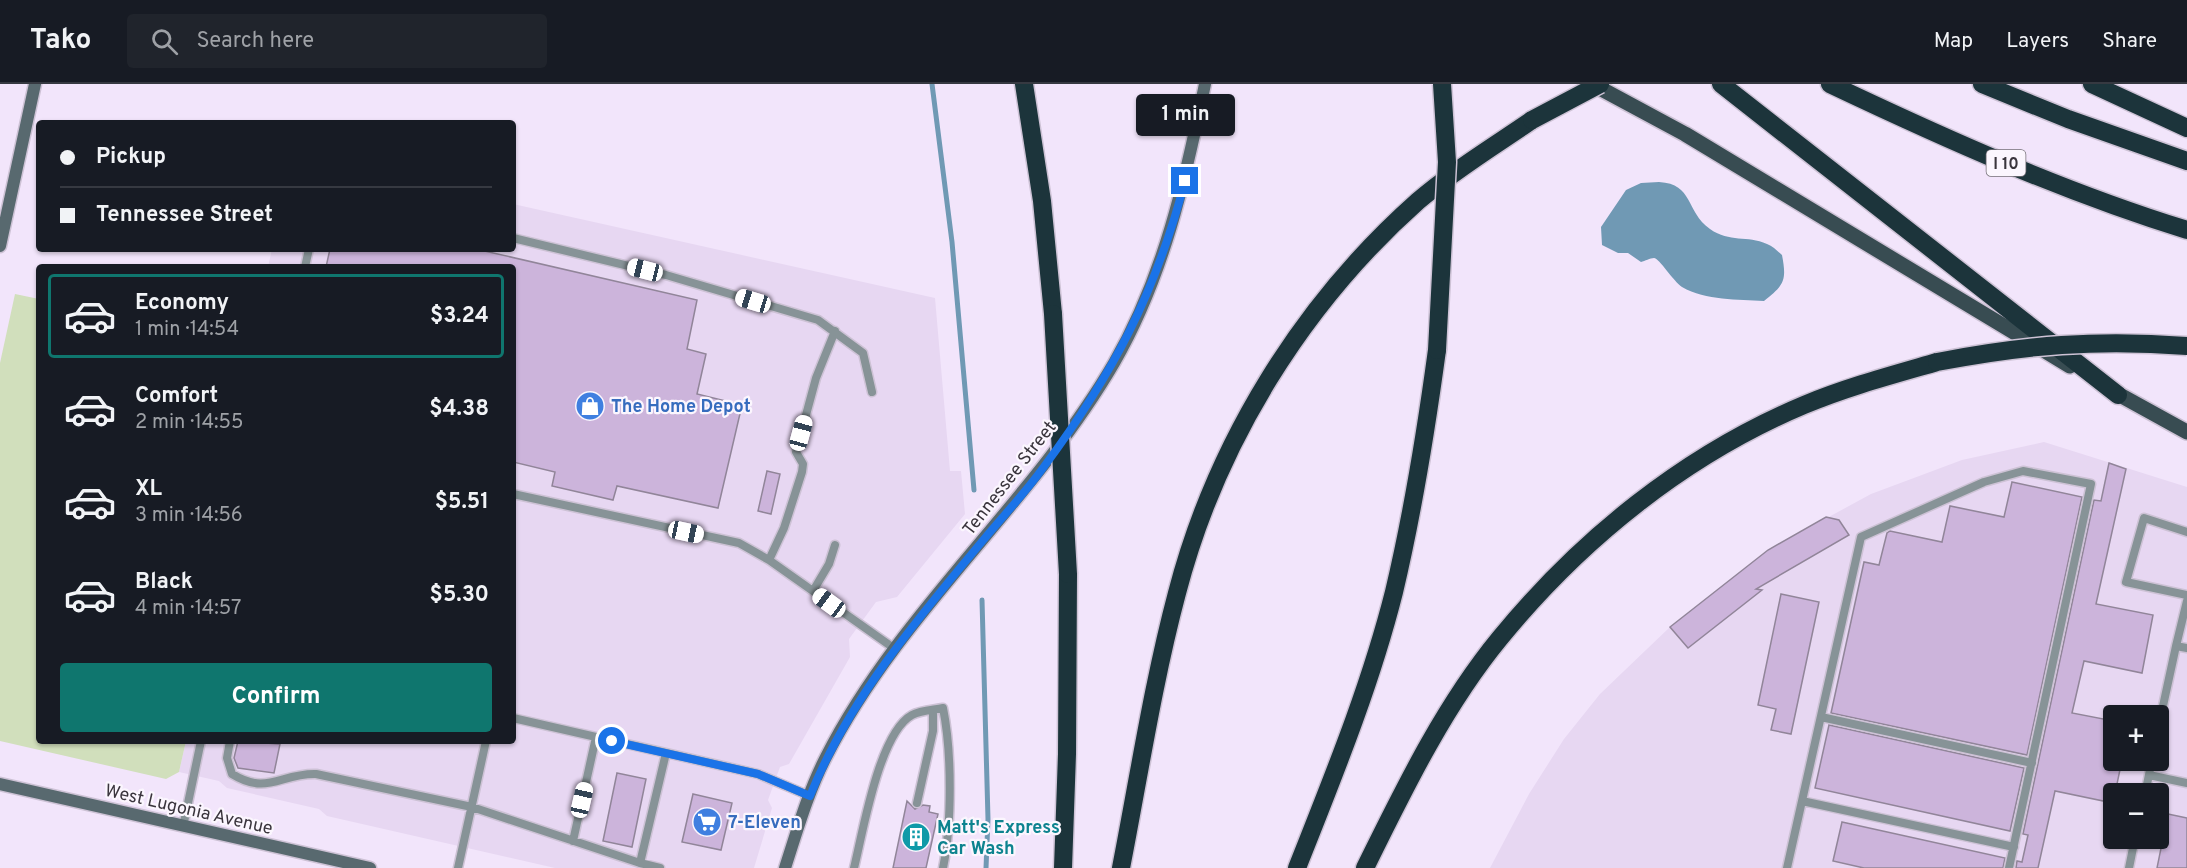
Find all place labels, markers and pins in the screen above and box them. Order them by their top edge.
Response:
shop icon: The Home Depot [574,390,606,422]
place label: The Home Depot [611,396,751,419]
supermarket icon: 7-Eleven [691,806,723,838]
place label: 7-Eleven [728,812,801,835]
place label: Matt's Express Car Wash [937,817,1060,861]
building icon: Matt's Express Car Wash [900,821,932,853]

